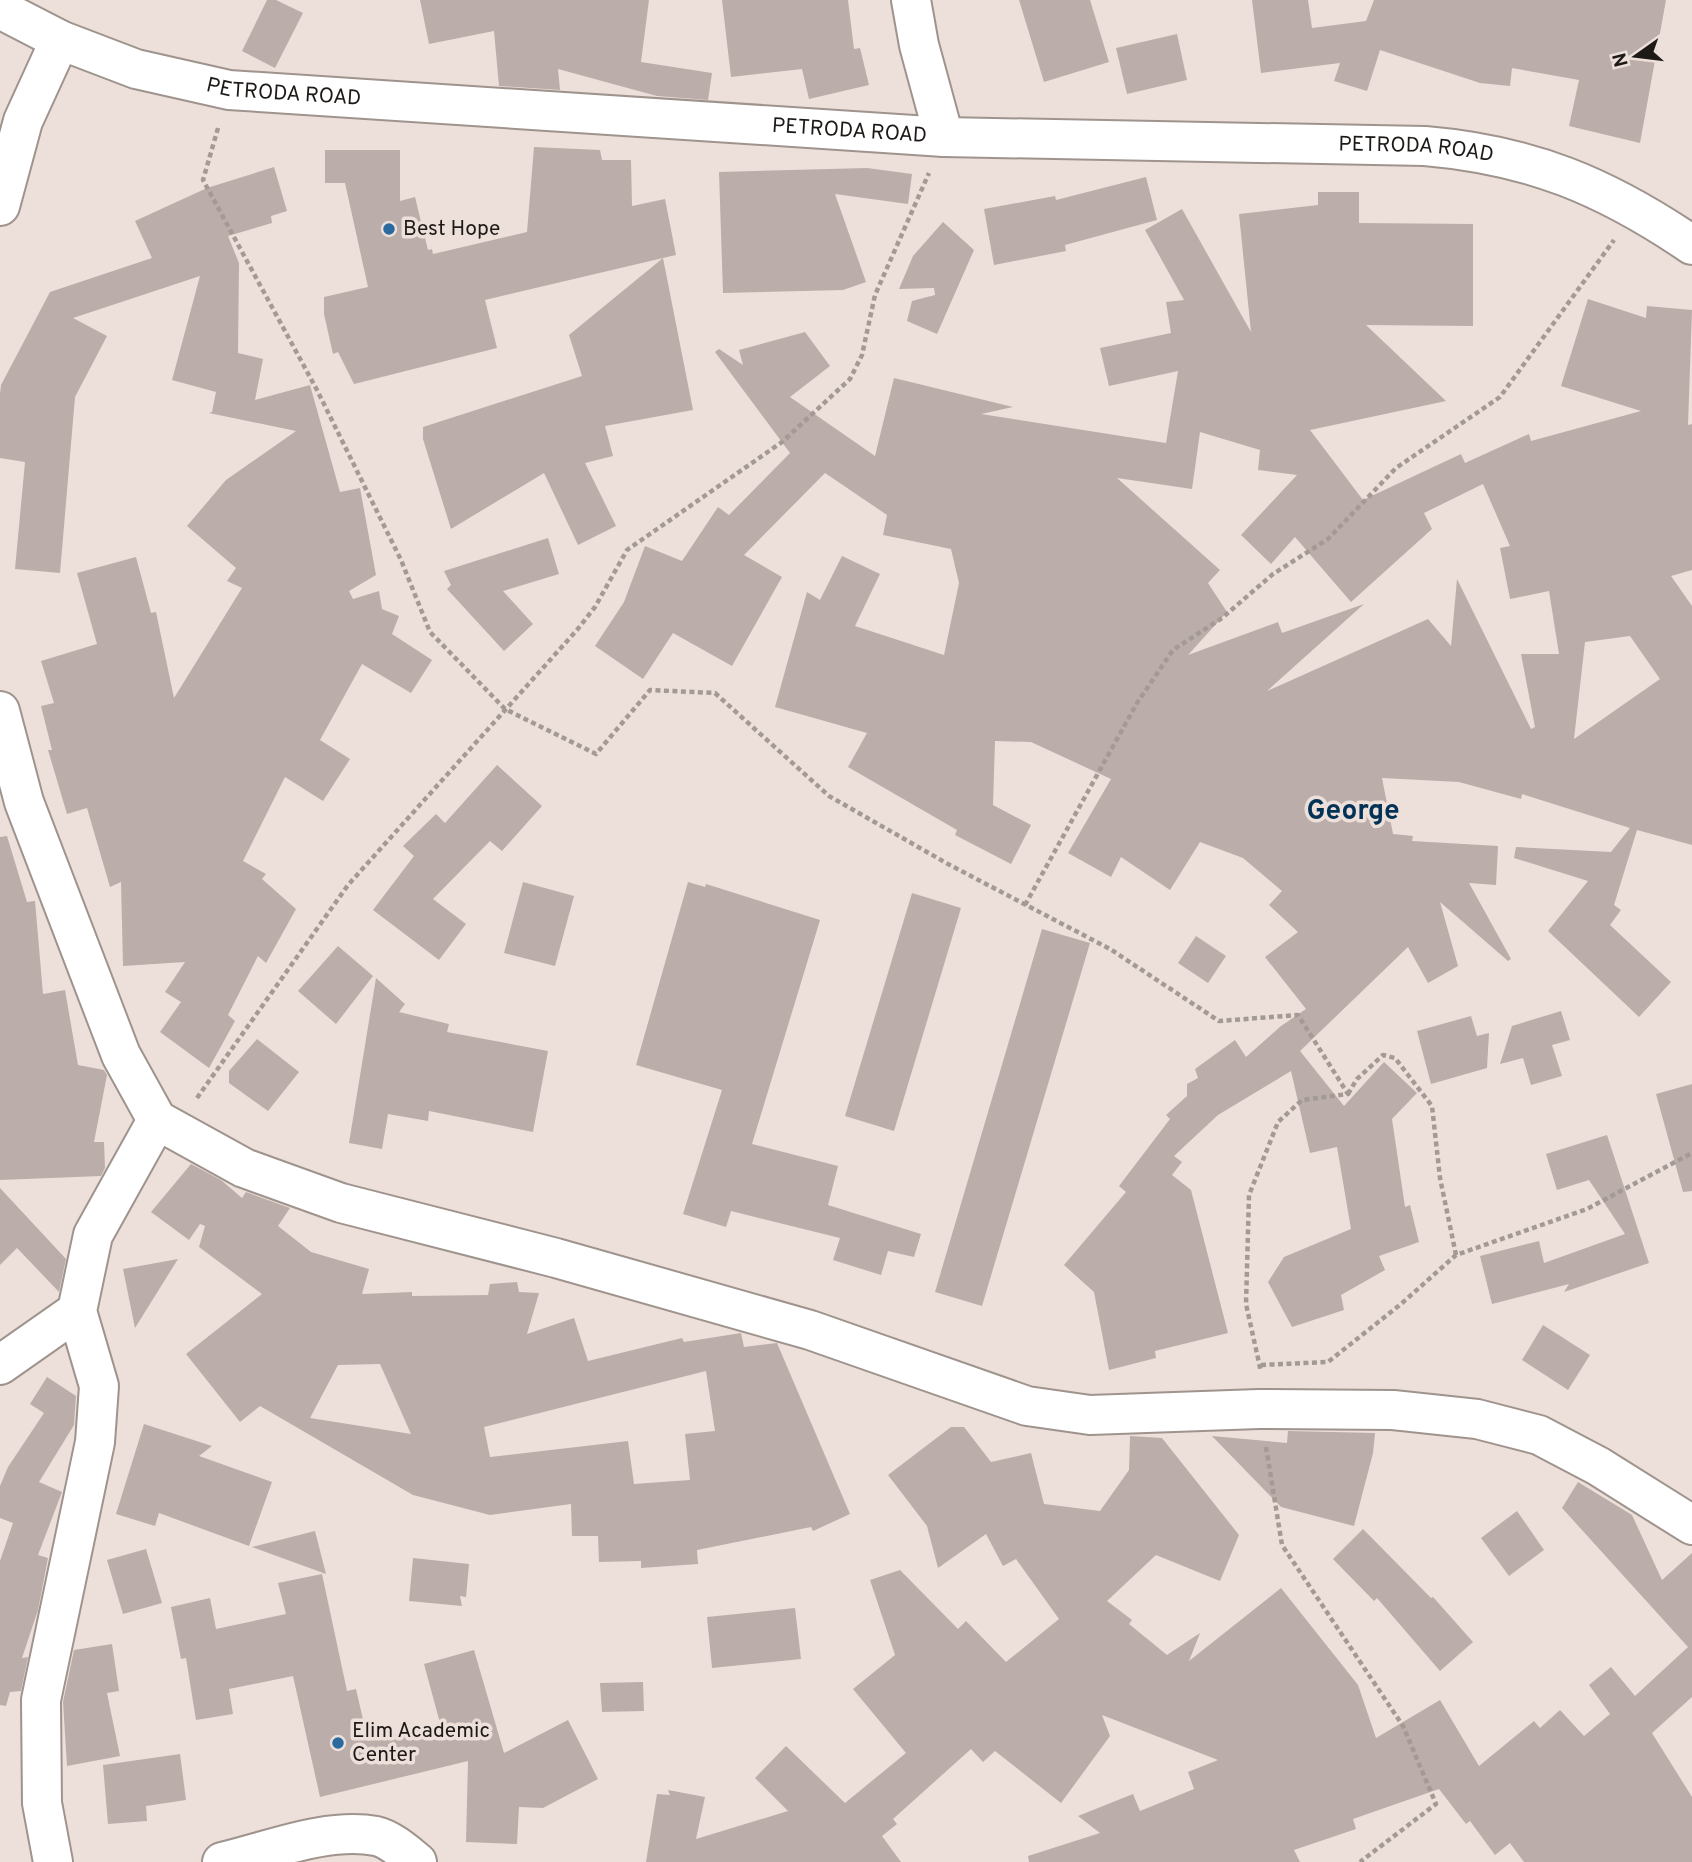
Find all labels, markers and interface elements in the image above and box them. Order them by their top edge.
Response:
north arrow [1601,21,1671,91]
text: N [1608,50,1635,69]
street label: PETRODA ROAD [204,72,362,112]
street label: PETRODA ROAD [771,112,928,149]
street label: PETRODA ROAD [1338,131,1496,169]
place label: Best Hope [403,216,500,243]
marker: Best Hope [381,221,397,237]
district label: George [1306,794,1400,830]
place label: Elim Academic Center [352,1718,490,1769]
marker: Elim Academic Center [330,1735,346,1751]

